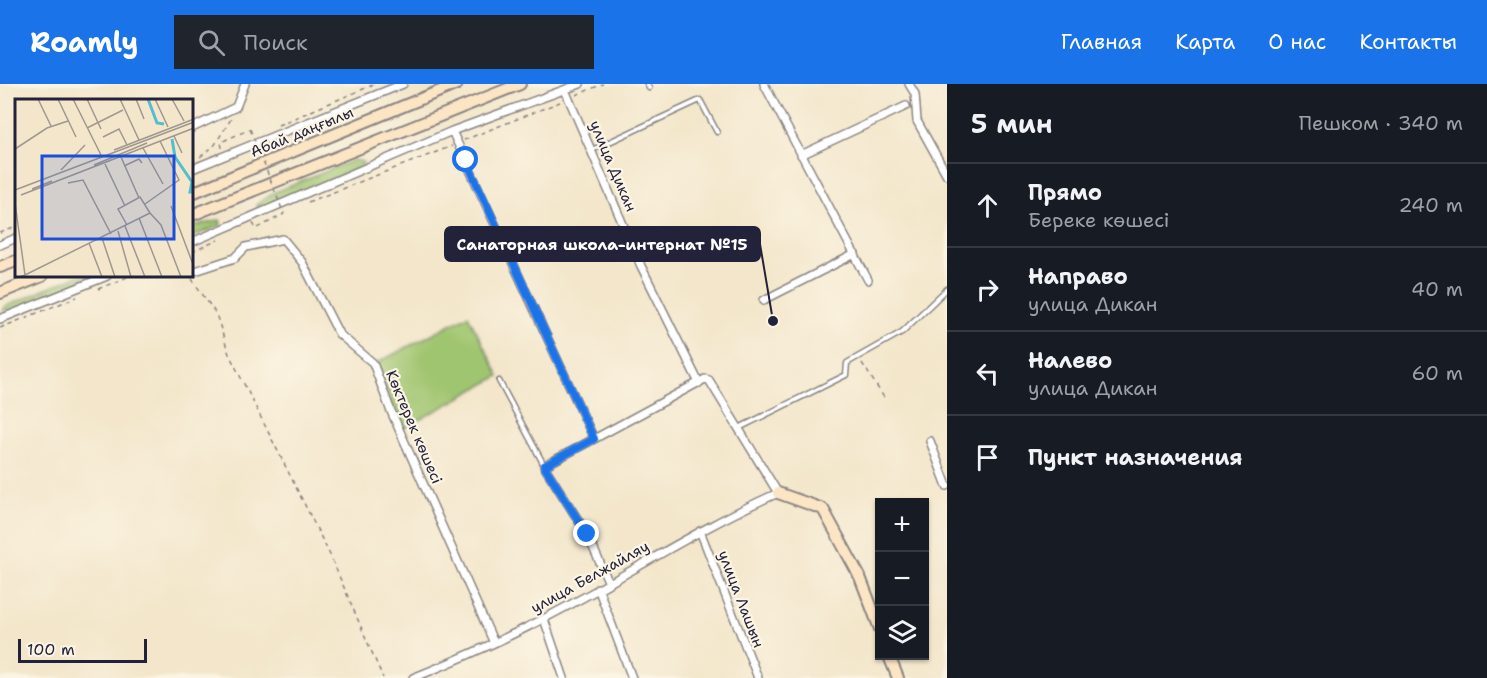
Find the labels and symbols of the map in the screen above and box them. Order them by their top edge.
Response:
inset map [15,99,194,278]
street label: Абай даңғылы [247,102,357,162]
street label: улица Дикан [585,117,641,215]
route start [452,146,478,172]
callout: Санаторная школа-интернат №15 [445,227,760,261]
text: Санаторная школа-интернат №15 [456,234,748,255]
street label: Көктерек көшесі [381,367,447,487]
route end [573,520,599,546]
street label: улица Белжайляу [527,536,653,618]
street label: улица Лашын [713,548,769,650]
scale bar [18,636,147,664]

